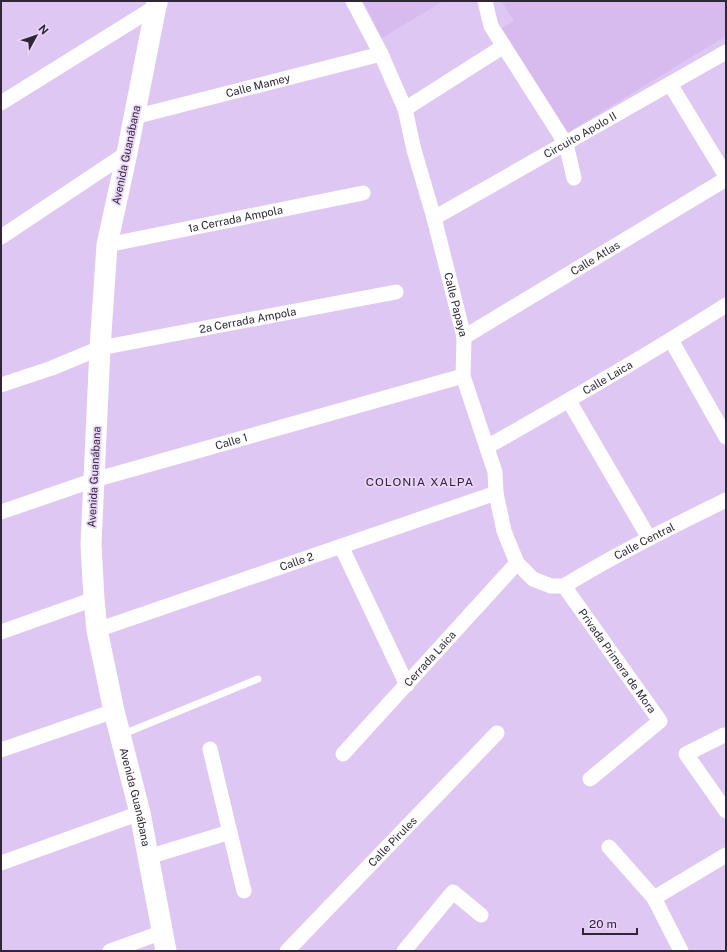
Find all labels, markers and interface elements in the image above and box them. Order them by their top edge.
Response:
north arrow [16,16,56,56]
text: N [36,22,51,37]
street label: Calle Mamey [225,71,292,99]
street label: Avenida Guanábana [110,104,142,206]
street label: Circuito Apolo II [542,110,618,160]
street label: 1a Cerrada Ampola [187,203,284,234]
street label: Calle Atlas [568,238,622,277]
street label: Calle Papaya [442,271,470,338]
street label: 2a Cerrada Ampola [198,305,297,335]
street label: Calle Laica [580,358,634,397]
street label: Avenida Guanábana [85,426,103,528]
street label: Calle 1 [214,431,249,452]
district label: COLONIA XALPA [366,475,474,489]
street label: Calle Central [612,520,676,562]
street label: Calle 2 [278,550,316,573]
street label: Privada Primera de Mora [576,607,658,715]
street label: Cerrada Laica [402,628,458,689]
street label: Avenida Guanábana [118,746,152,847]
street label: Calle Pirules [366,814,419,869]
scale bar [583,910,637,936]
text: 20 m [589,917,617,931]

